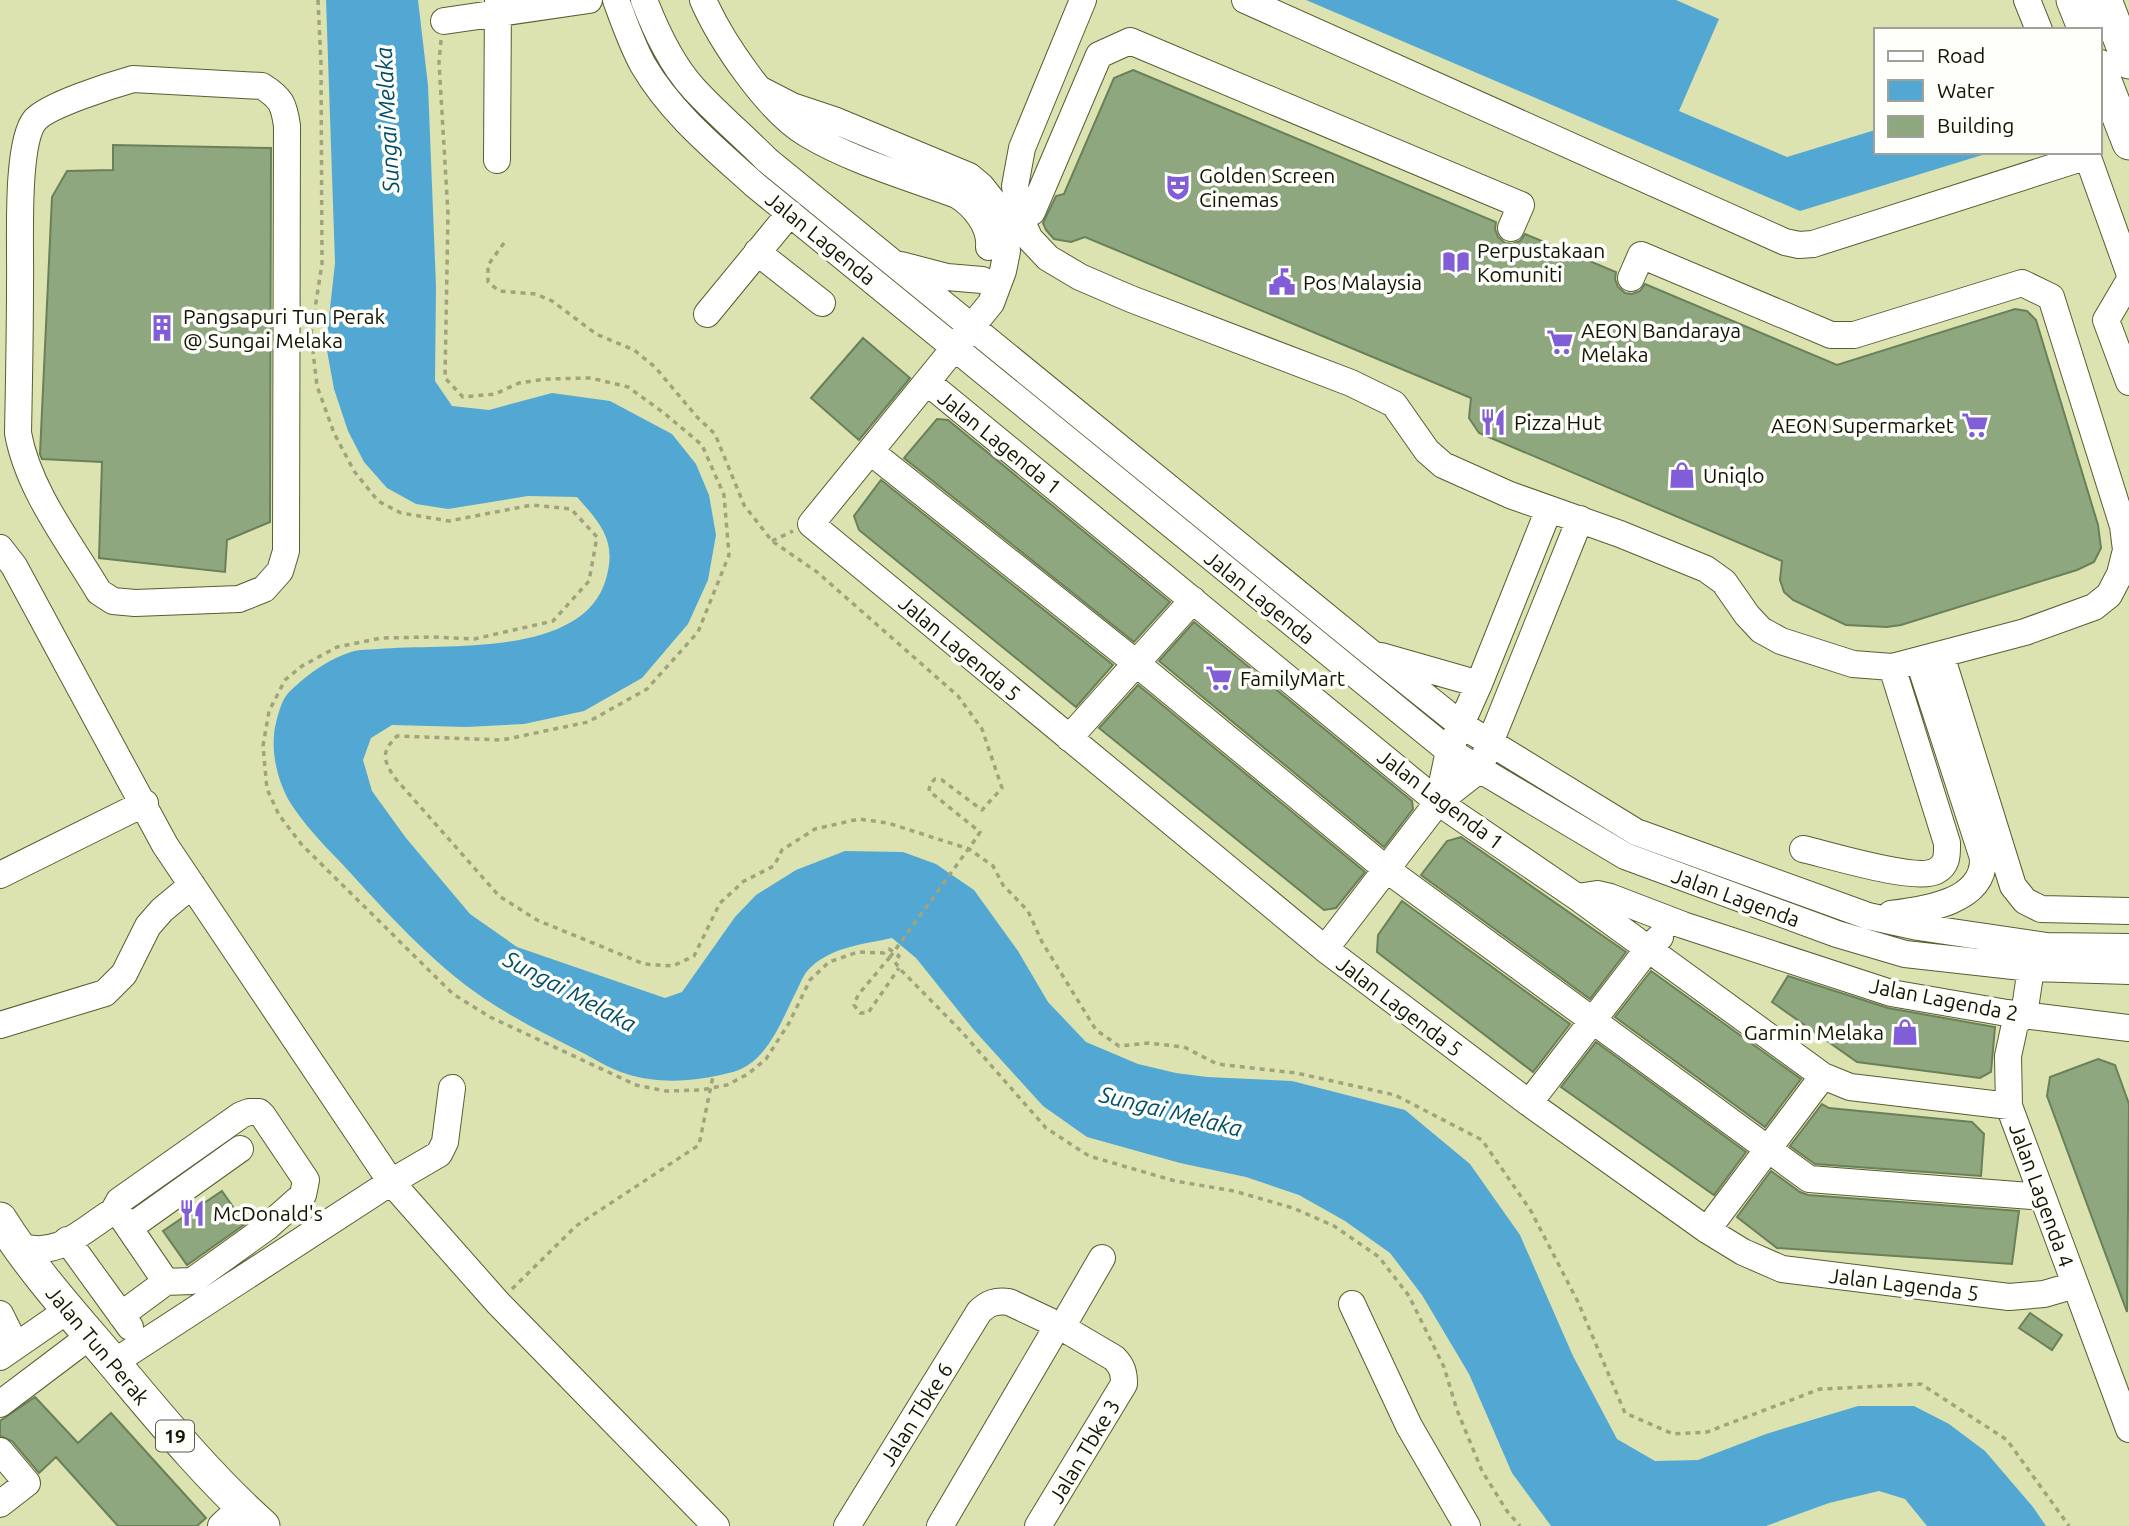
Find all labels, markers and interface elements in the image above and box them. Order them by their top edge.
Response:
legend [1874,28,2101,154]
text: Road [1937,43,1985,67]
water label: Sungai Melaka [371,46,403,195]
text: Water [1937,78,1995,102]
text: Building [1937,113,2014,137]
place label: Golden Screen Cinemas [1199,163,1335,211]
theatre icon: Golden Screen Cinemas [1163,172,1193,202]
street label: Jalan Lagenda [761,186,881,290]
place label: Perpustakaan Komuniti [1477,238,1605,286]
library icon: Perpustakaan Komuniti [1441,247,1471,277]
public building icon: Pos Malaysia [1267,267,1297,297]
place label: Pos Malaysia [1303,270,1422,294]
place label: Pangsapuri Tun Perak @ Sungai Melaka [183,304,386,352]
building icon: Pangsapuri Tun Perak @ Sungai Melaka [147,313,177,343]
place label: AEON Bandaraya Melaka [1581,318,1741,366]
supermarket icon: AEON Bandaraya Melaka [1545,327,1575,357]
street label: Jalan Lagenda 1 [934,385,1066,499]
restaurant icon: Pizza Hut [1478,407,1508,437]
place label: Pizza Hut [1514,410,1601,434]
supermarket icon: AEON Supermarket [1960,410,1990,440]
place label: AEON Supermarket [1771,413,1954,437]
shop icon: Uniqlo [1667,460,1697,490]
place label: Uniqlo [1703,463,1765,487]
street label: Jalan Lagenda [1200,545,1320,649]
street label: Jalan Lagenda 5 [894,590,1026,706]
supermarket icon: FamilyMart [1204,663,1234,693]
place label: FamilyMart [1240,666,1345,690]
street label: Jalan Lagenda 1 [1373,744,1509,854]
street label: Jalan Lagenda [1669,863,1803,931]
water label: Sungai Melaka [499,945,640,1036]
street label: Jalan Lagenda 5 [1332,951,1468,1061]
street label: Jalan Lagenda 2 [1868,973,2020,1025]
shop icon: Garmin Melaka [1890,1017,1920,1047]
place label: Garmin Melaka [1744,1020,1884,1044]
water label: Sungai Melaka [1096,1081,1245,1141]
street label: Jalan Lagenda 4 [2005,1120,2079,1270]
restaurant icon: McDonald's [177,1198,207,1228]
place label: McDonald's [213,1201,323,1225]
street label: Jalan Lagenda 5 [1828,1263,1980,1305]
street label: Jalan Tun Perak [41,1281,155,1409]
street label: Jalan Tbke 6 [875,1358,957,1470]
street label: Jalan Tbke 3 [1044,1395,1124,1507]
road number: 19 [156,1420,194,1452]

